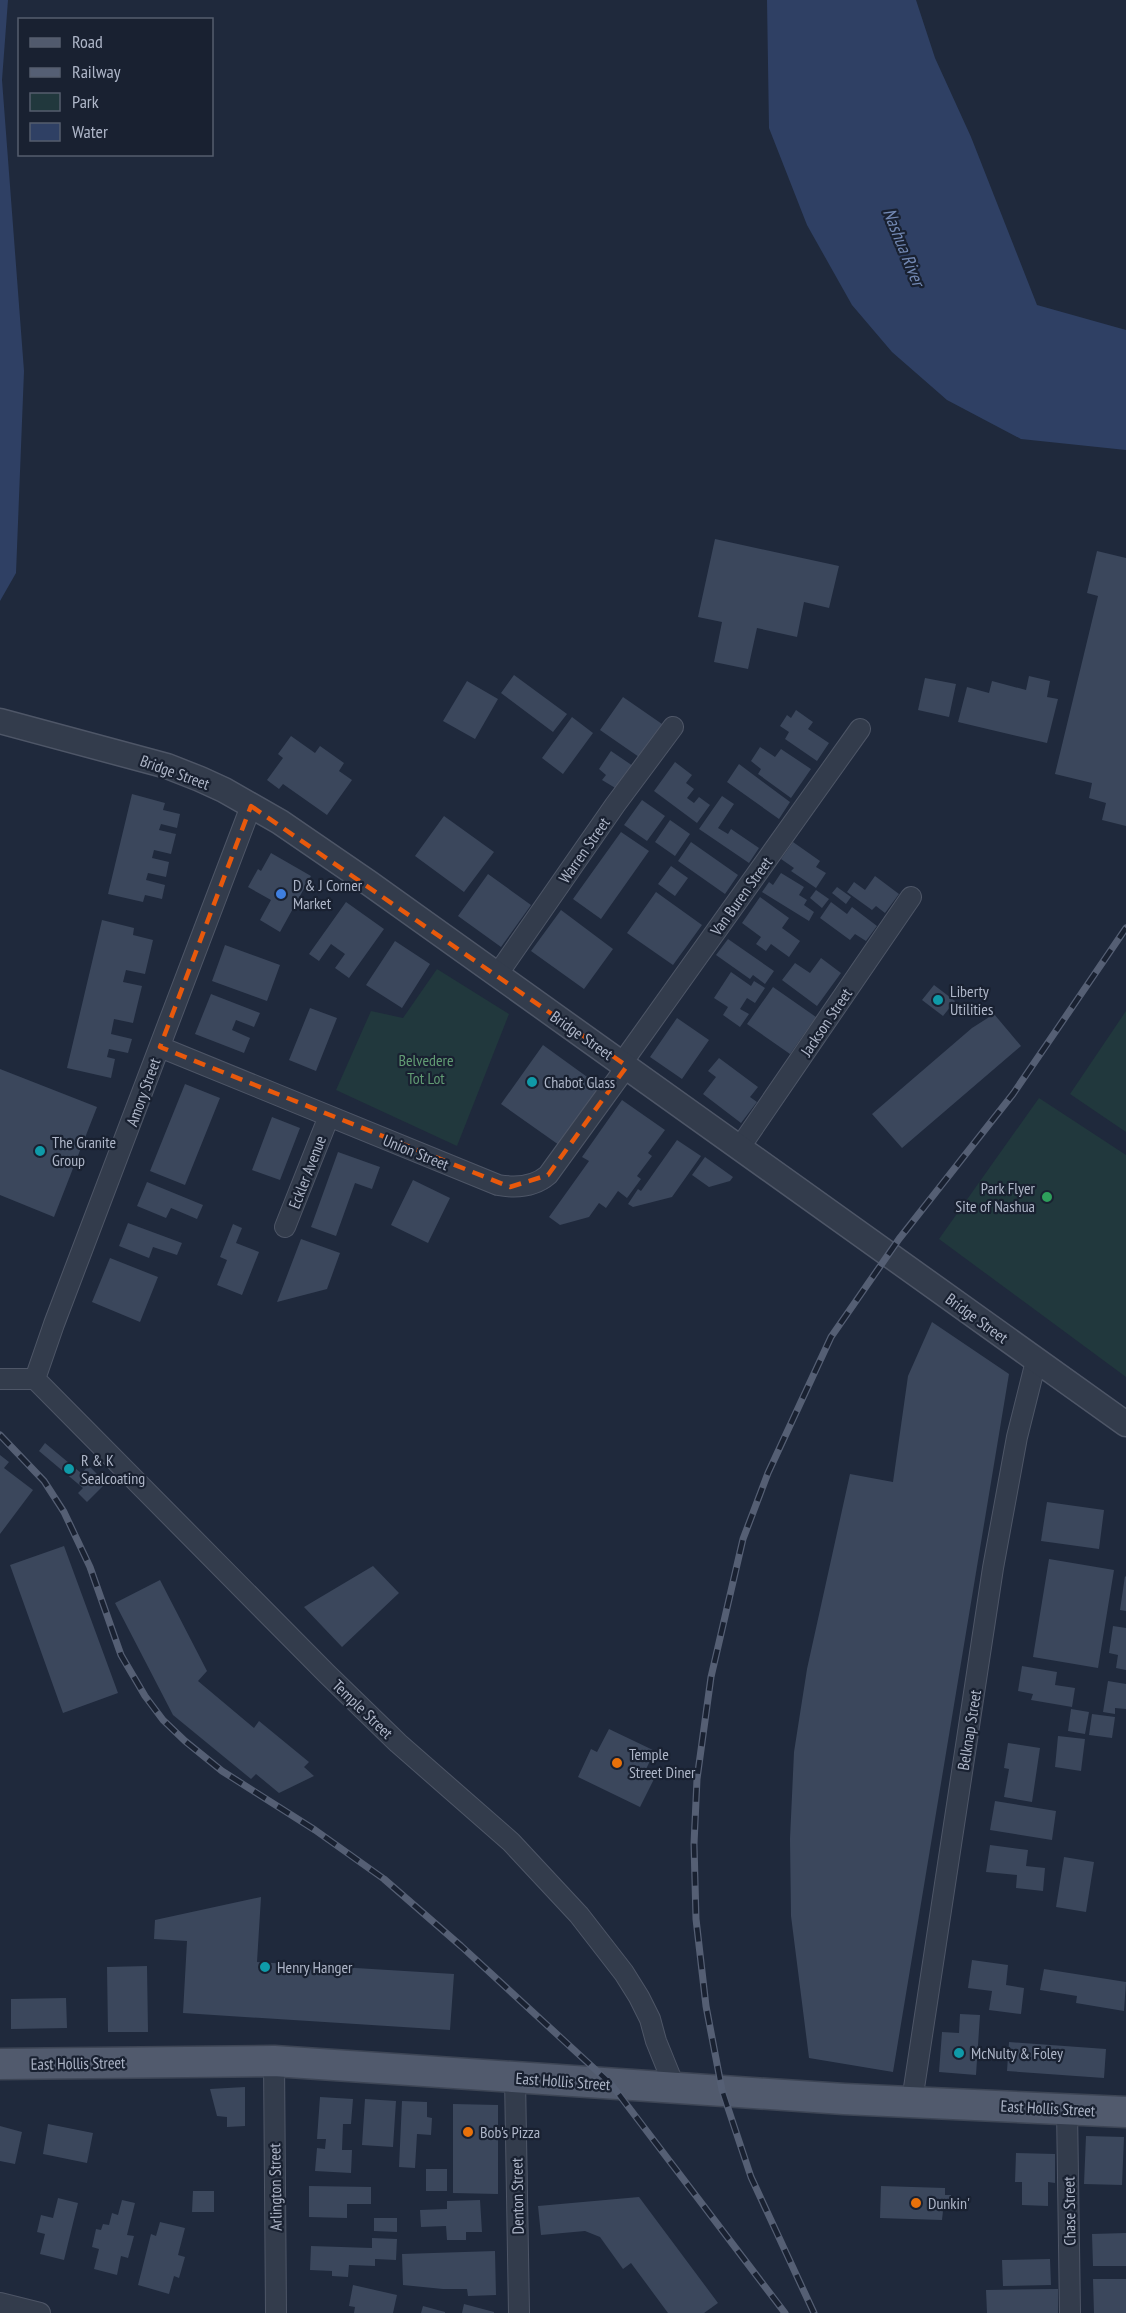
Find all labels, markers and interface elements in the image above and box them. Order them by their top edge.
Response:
legend [18,18,213,156]
text: Road [72,30,103,53]
text: Railway [72,60,121,83]
text: Park [72,90,99,113]
text: Water [72,120,108,143]
water label: Nashua River [878,205,931,292]
street label: Bridge Street [138,750,213,794]
street label: Warren Street [554,813,614,887]
street label: Van Buren Street [705,852,777,940]
place label: D & J Corner Market [293,875,363,913]
marker: D & J Corner Market [274,887,288,901]
place label: Liberty Utilities [950,981,993,1019]
street label: Jackson Street [795,984,856,1061]
marker: Liberty Utilities [931,993,945,1007]
street label: Bridge Street [547,1006,618,1064]
park label: Belvedere Tot Lot [398,1050,454,1088]
street label: Amory Street [121,1055,165,1129]
place label: Chabot Glass [544,1072,615,1092]
marker: Chabot Glass [525,1075,539,1089]
street label: Union Street [380,1130,452,1174]
place label: The Granite Group [52,1132,116,1170]
street label: Eckler Avenue [284,1133,330,1211]
marker: The Granite Group [33,1144,47,1158]
place label: Park Flyer Site of Nashua [955,1178,1036,1216]
marker: Park Flyer Site of Nashua [1040,1190,1054,1204]
street label: Bridge Street [942,1289,1013,1348]
place label: R & K Sealcoating [81,1450,145,1488]
marker: R & K Sealcoating [62,1462,76,1476]
street label: Temple Street [329,1675,398,1743]
street label: Belknap Street [953,1688,985,1772]
place label: Temple Street Diner [629,1744,696,1782]
marker: Temple Street Diner [610,1756,624,1770]
place label: Henry Hanger [277,1957,353,1977]
marker: Henry Hanger [258,1960,272,1974]
place label: McNulty & Foley [971,2043,1063,2063]
marker: McNulty & Foley [952,2046,966,2060]
street label: East Hollis Street [30,2052,126,2074]
street label: East Hollis Street [515,2068,612,2094]
street label: East Hollis Street [1000,2096,1096,2120]
place label: Bob's Pizza [480,2122,540,2142]
marker: Bob's Pizza [461,2125,475,2139]
street label: Arlington Street [264,2142,286,2231]
street label: Denton Street [506,2157,528,2235]
street label: Chase Street [1058,2176,1080,2246]
place label: Dunkin' [928,2193,970,2213]
marker: Dunkin' [909,2196,923,2210]

